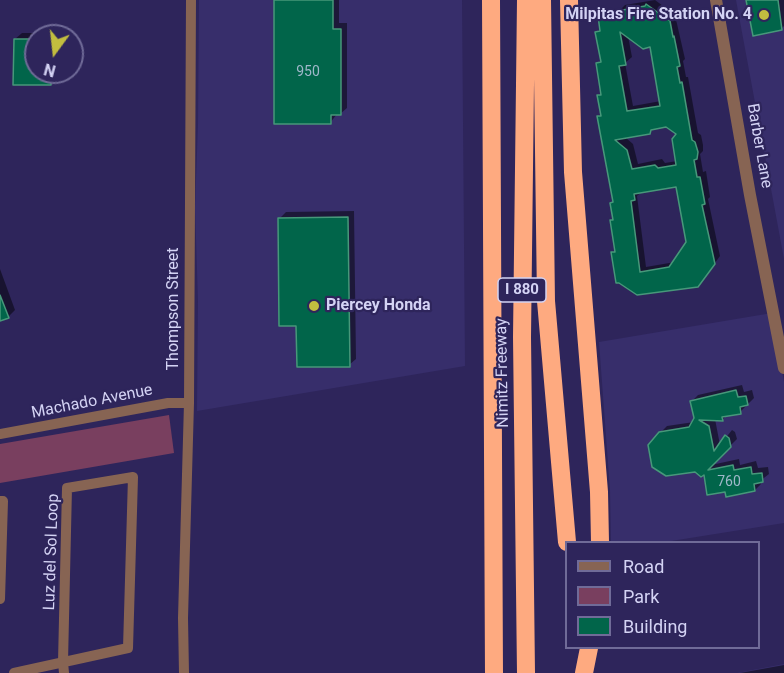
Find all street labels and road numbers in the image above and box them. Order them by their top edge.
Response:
street label: Barber Lane [742,102,776,190]
street label: Thompson Street [164,248,184,370]
road number: I 880 [498,278,546,302]
street label: Nimitz Freeway [492,318,514,428]
street label: Machado Avenue [30,381,154,423]
street label: Luz del Sol Loop [40,493,64,611]

